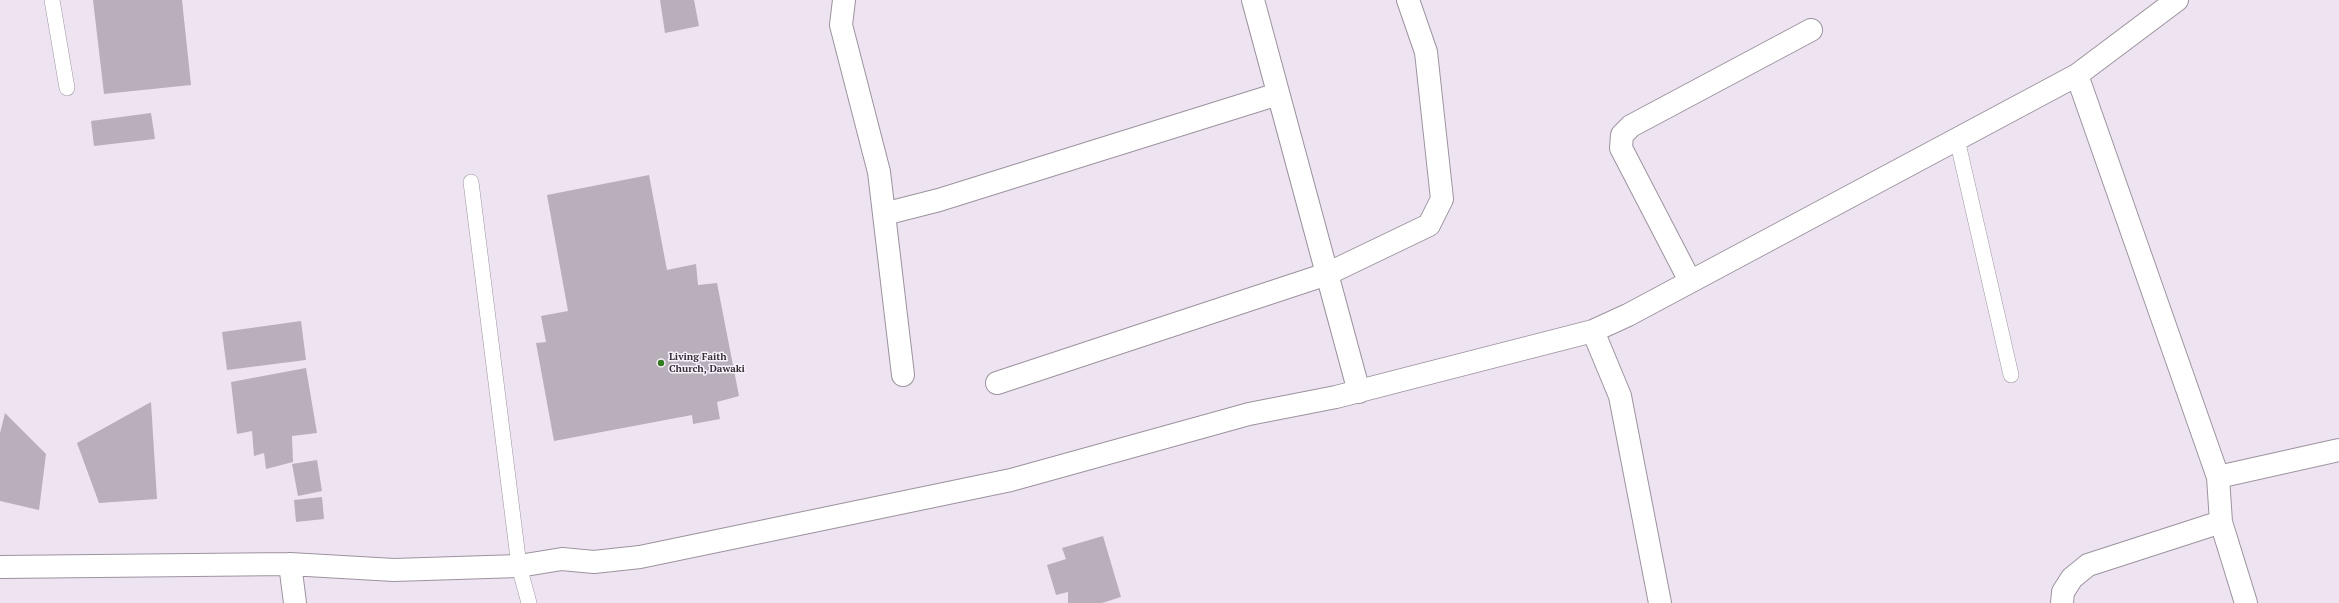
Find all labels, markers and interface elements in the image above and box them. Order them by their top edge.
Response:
place label: Living Faith Church, Dawaki [669,351,745,374]
marker: Living Faith Church, Dawaki [656,358,666,368]

